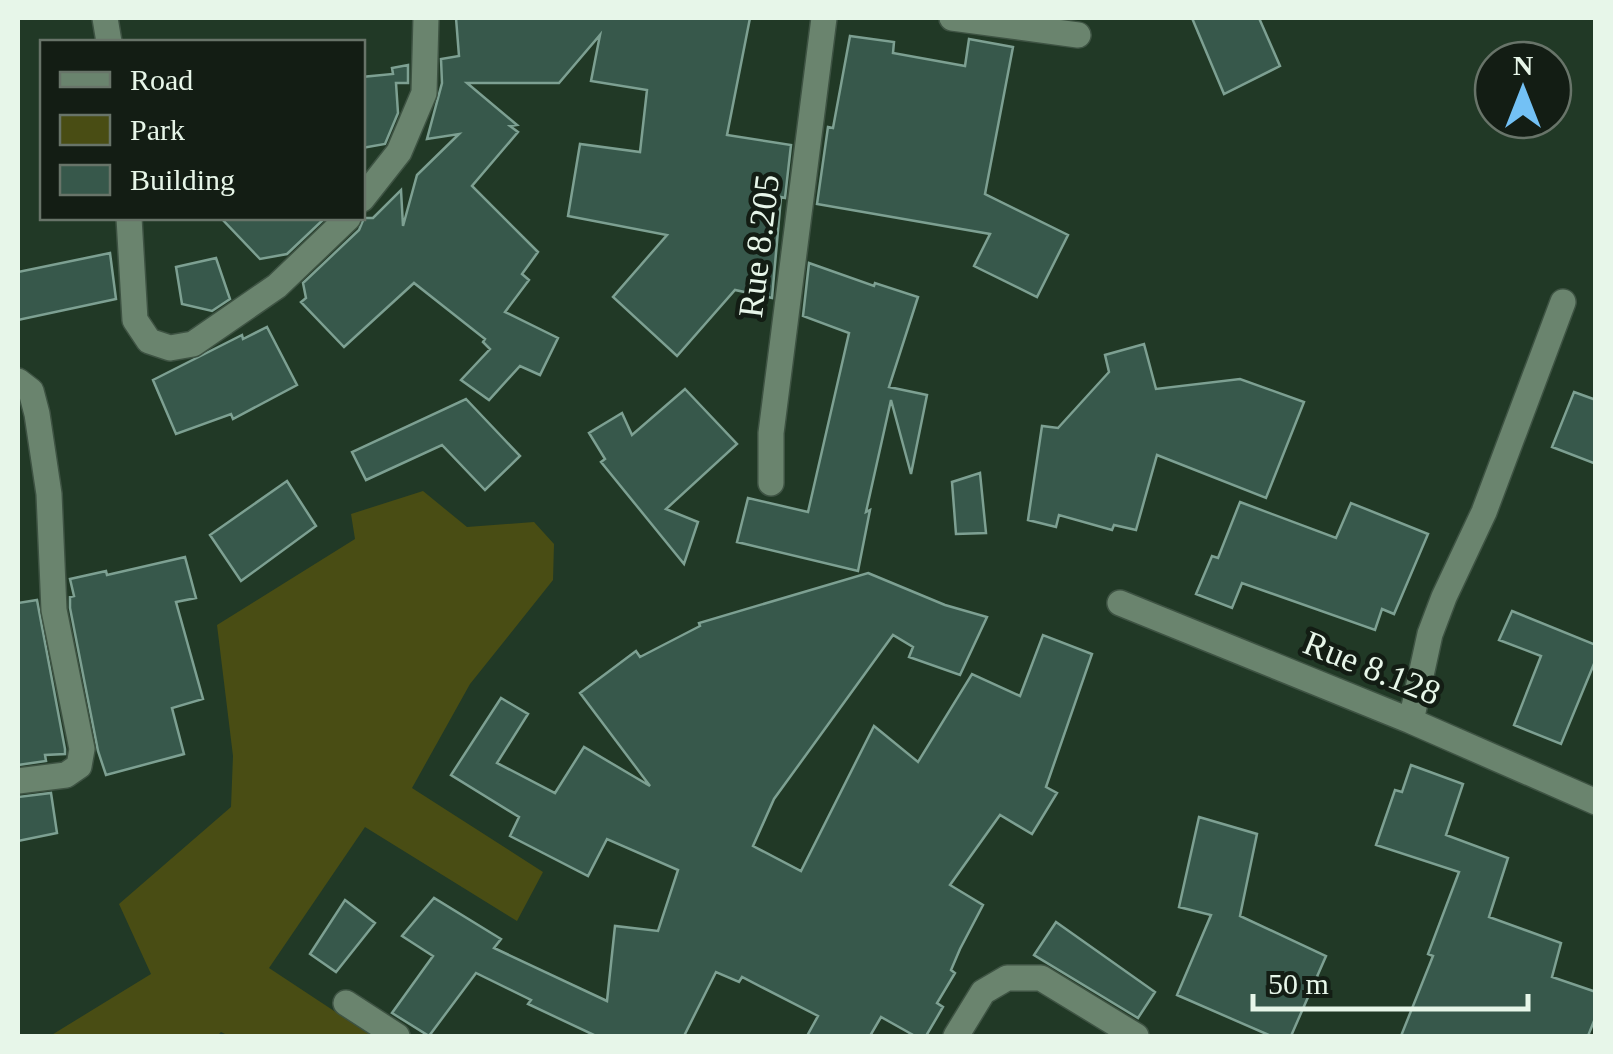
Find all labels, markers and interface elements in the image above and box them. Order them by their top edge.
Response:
legend [40,40,365,220]
north arrow [1473,40,1573,140]
text: N [1513,50,1533,81]
text: Road [130,63,193,96]
text: Park [130,113,185,146]
text: Building [130,163,235,196]
street label: Rue 8.205 [731,172,787,320]
street label: Rue 8.128 [1298,623,1446,713]
scale bar [1253,949,1528,1011]
text: 50 m [1268,967,1329,1000]

